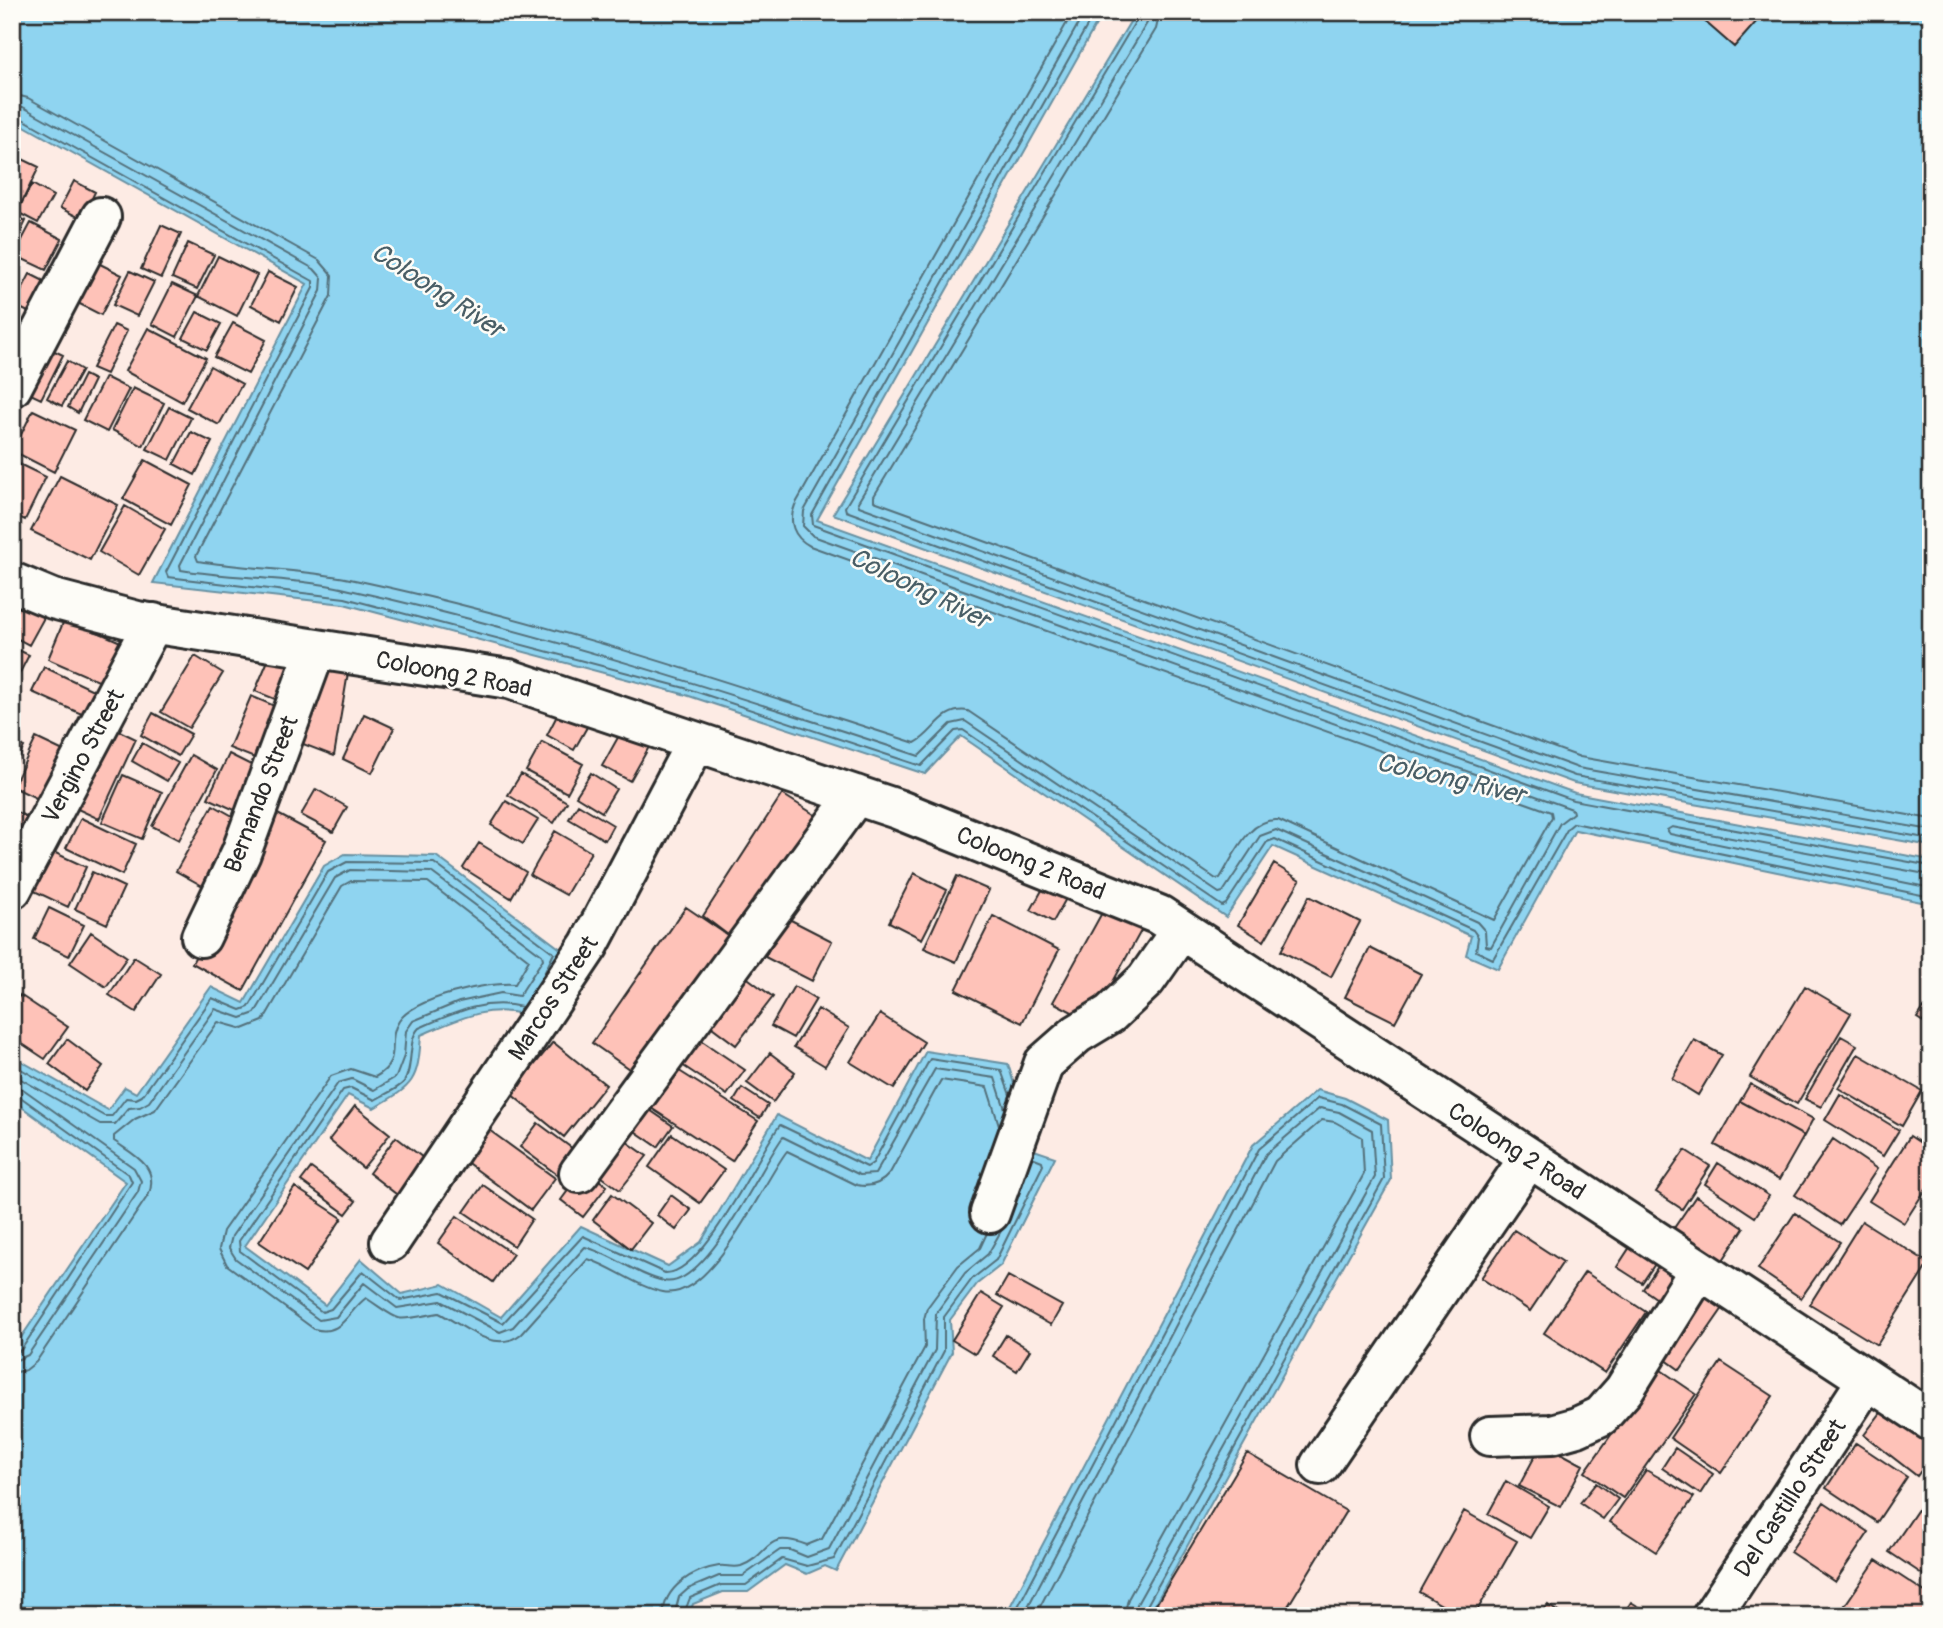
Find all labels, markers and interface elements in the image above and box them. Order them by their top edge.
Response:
water label: Coloong River [365,236,513,348]
water label: Coloong River [844,541,998,638]
street label: Coloong 2 Road [374,645,534,704]
street label: Vergino Street [36,684,131,828]
street label: Bernando Street [218,711,305,877]
water label: Coloong River [1373,746,1532,812]
street label: Coloong 2 Road [952,820,1110,907]
street label: Marcos Street [502,930,605,1066]
street label: Coloong 2 Road [1443,1096,1591,1207]
street label: Del Castillo Street [1728,1413,1853,1583]

